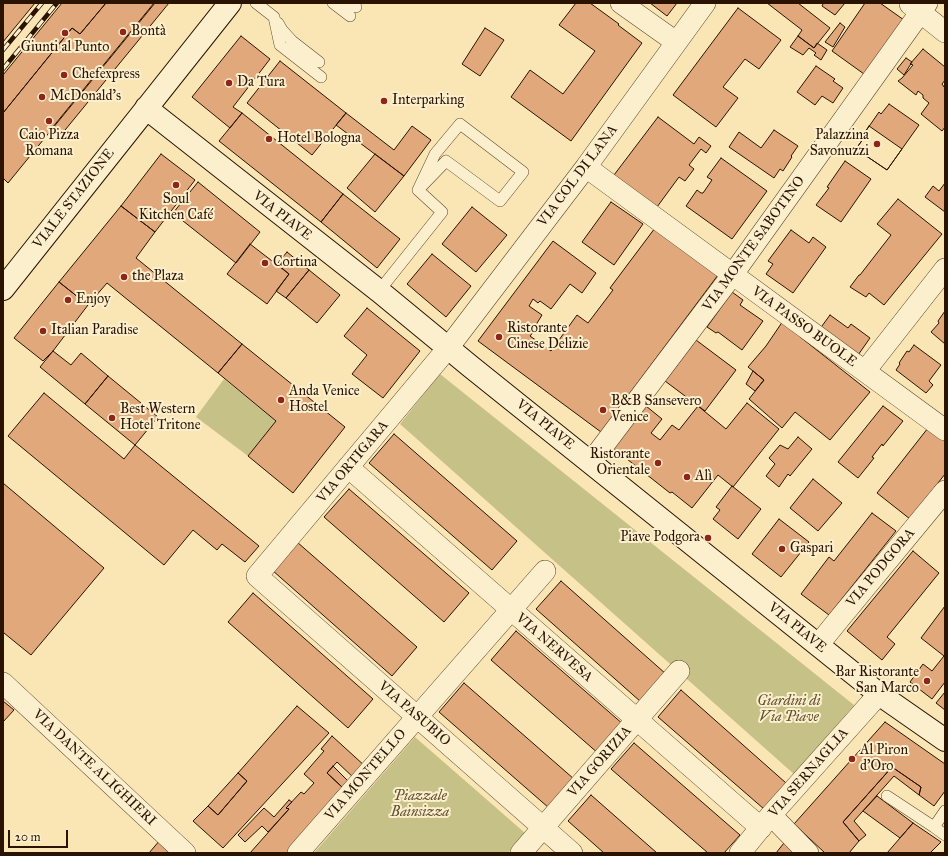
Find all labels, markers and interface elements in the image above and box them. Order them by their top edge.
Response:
place label: Bontà [131,24,166,40]
marker: Bontà [118,27,128,37]
marker: Giunti al Punto [60,28,70,38]
place label: Giunti al Punto [21,40,109,56]
place label: Chefexpress [72,67,140,83]
marker: Chefexpress [59,70,69,80]
place label: Da Tura [237,75,285,91]
marker: Da Tura [224,78,234,88]
place label: McDonald's [50,89,121,105]
marker: McDonald's [37,92,47,102]
place label: Interparking [392,93,464,109]
marker: Interparking [379,96,389,106]
marker: Caio Pizza Romana [44,116,54,126]
street label: VIA COL DI LANA [534,122,622,230]
place label: Caio Pizza Romana [19,128,79,160]
place label: Palazzina Savonuzzi [810,128,869,160]
place label: Hotel Bologna [277,131,361,147]
marker: Hotel Bologna [264,134,274,144]
marker: Palazzina Savonuzzi [872,139,882,149]
street label: VIALE STAZIONE [30,146,118,252]
street label: VIA MONTE SABOTINO [699,173,809,315]
marker: Soul Kitchen Café [171,180,181,190]
street label: VIA PIAVE [249,188,315,244]
place label: Soul Kitchen Café [139,192,213,224]
place label: Cortina [273,255,317,271]
marker: Cortina [260,258,270,268]
place label: the Plaza [132,269,184,285]
marker: the Plaza [119,272,129,282]
street label: VIA PASSO BUOLE [748,283,860,371]
place label: Enjoy [76,292,111,308]
marker: Enjoy [63,295,73,305]
place label: Ristorante Cinese Delizie [507,321,588,354]
place label: Italian Paradise [51,323,138,339]
marker: Italian Paradise [38,326,48,336]
marker: Ristorante Cinese Delizie [494,332,504,342]
place label: Anda Venice Hostel [289,384,360,416]
place label: B&B Sansevero Venice [611,394,702,426]
marker: Anda Venice Hostel [276,395,286,405]
street label: VIA PIAVE [512,396,578,454]
place label: Best Western Hotel Tritone [120,402,200,434]
marker: B&B Sansevero Venice [598,405,608,415]
marker: Best Western Hotel Tritone [107,413,117,423]
street label: VIA ORTIGARA [314,417,392,507]
place label: Ristorante Orientale [590,447,650,480]
marker: Ristorante Orientale [653,458,663,468]
place label: Alì [695,469,712,485]
marker: Alì [682,472,692,482]
street label: VIA PODGORA [843,525,919,611]
place label: Piave Podgora [620,530,700,546]
marker: Piave Podgora [703,533,713,543]
place label: Gaspari [790,541,833,557]
marker: Gaspari [777,544,787,554]
street label: VIA PIAVE [764,599,830,657]
street label: VIA NERVESA [512,610,596,686]
place label: Bar Ristorante San Marco [835,665,919,698]
marker: Bar Ristorante San Marco [922,676,932,686]
street label: VIA PASUBIO [375,678,453,750]
park label: Giardini di Via Piave [757,694,821,726]
street label: VIA DANTE ALIGHIERI [29,706,159,830]
street label: VIA GORIZIA [564,723,636,801]
street label: VIA SERNAGLIA [766,725,852,821]
street label: VIA MONTELLO [322,726,410,824]
place label: Al Piron d'Oro [860,743,908,776]
marker: Al Piron d'Oro [847,754,857,764]
park label: Piazzale Bainsizza [391,789,449,822]
scale bar [10,822,70,848]
text: 20 m [15,830,41,844]

